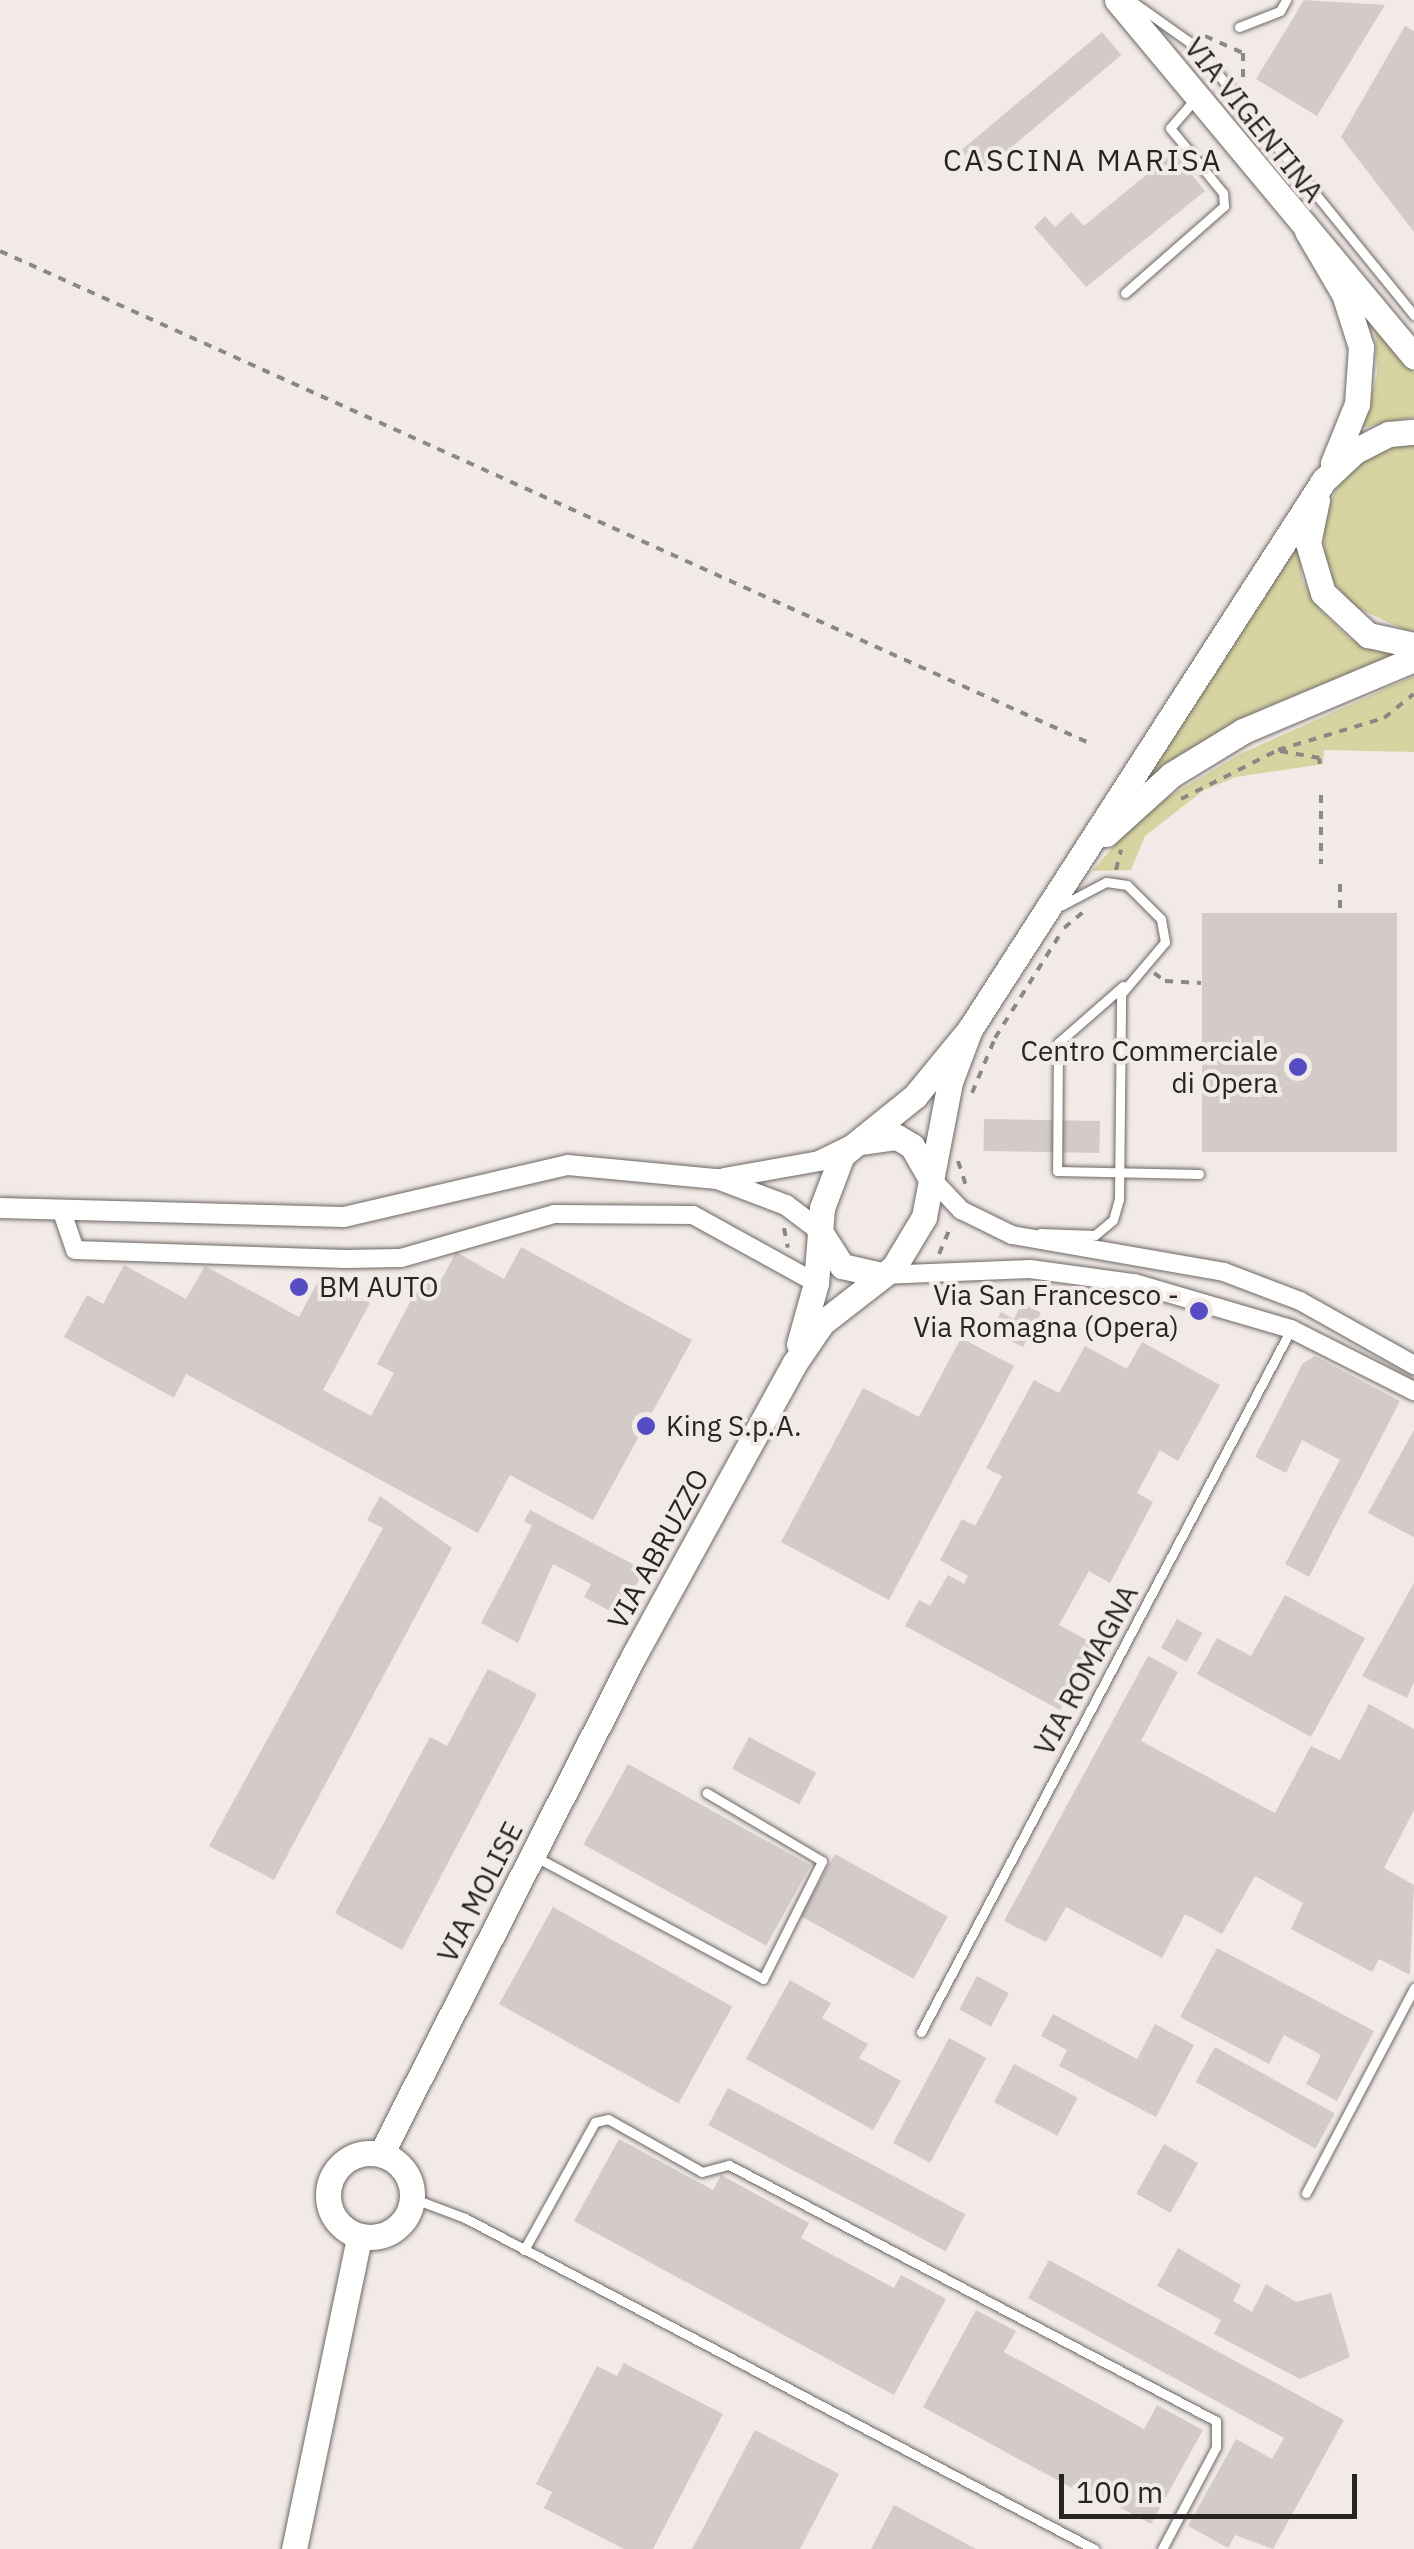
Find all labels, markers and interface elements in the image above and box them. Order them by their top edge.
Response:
street label: VIA VIGENTINA [1178,31,1330,209]
district label: CASCINA MARISA [943,142,1223,178]
place label: Centro Commerciale di Opera [1021,1034,1278,1100]
marker: Centro Commerciale di Opera [1287,1056,1309,1078]
place label: BM AUTO [319,1270,438,1304]
marker: BM AUTO [288,1276,310,1298]
place label: Via San Francesco - Via Romagna (Opera) [913,1278,1179,1344]
marker: Via San Francesco - Via Romagna (Opera) [1188,1300,1210,1322]
place label: King S.p.A. [666,1409,802,1443]
marker: King S.p.A. [635,1415,657,1437]
street label: VIA ABRUZZO [600,1463,716,1635]
street label: VIA ROMAGNA [1027,1579,1145,1761]
street label: VIA MOLISE [430,1816,530,1968]
scale bar [1064,2454,1362,2516]
text: 100 m [1076,2472,1163,2511]

